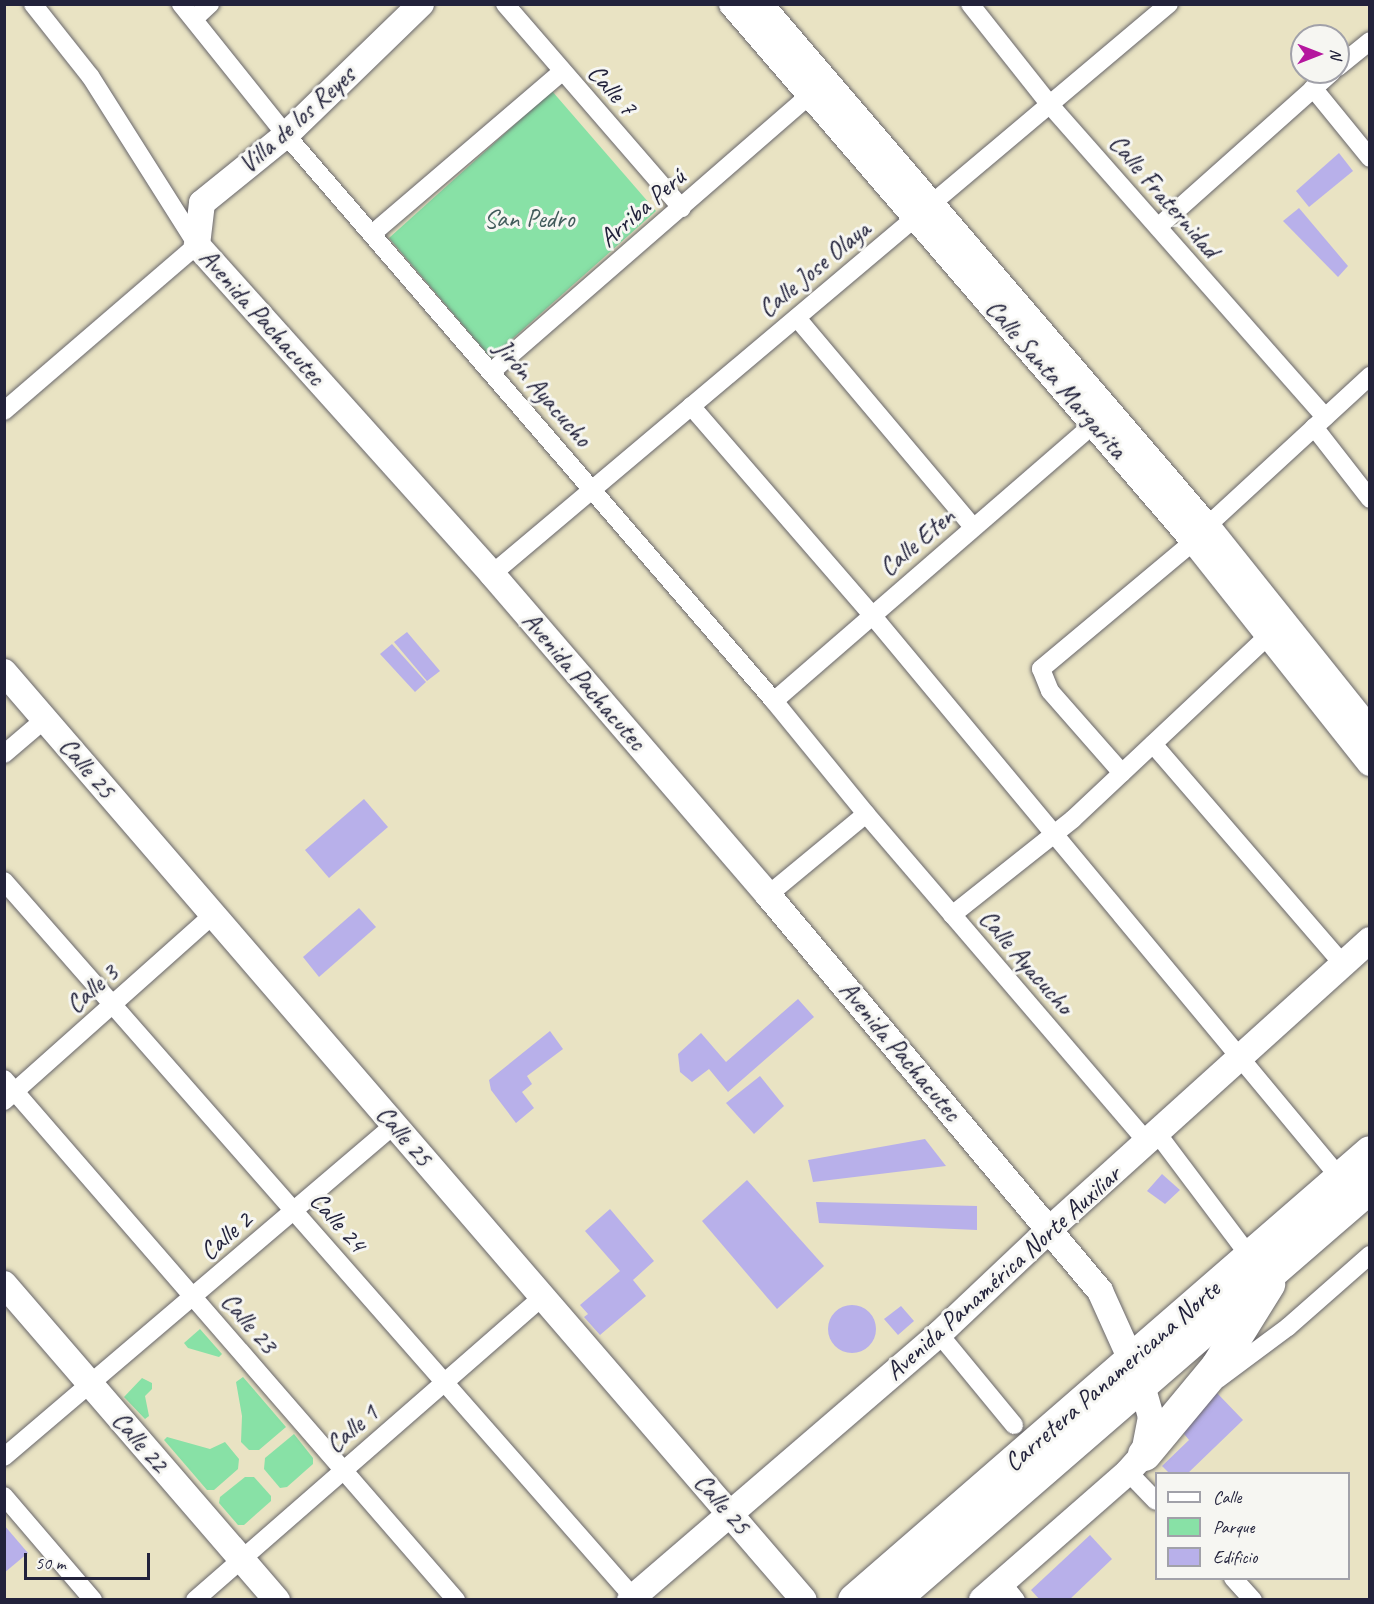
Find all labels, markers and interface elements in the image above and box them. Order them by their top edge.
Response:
north arrow [1290,24,1350,84]
text: N [1326,49,1346,59]
street label: Calle 7 [581,58,643,122]
street label: Villa de los Reyes [233,60,361,180]
street label: Calle Fraternidad [1102,128,1226,264]
street label: Arriba Perú [593,162,691,254]
park label: San Pedro [484,203,574,235]
street label: Calle Jose Olaya [752,213,876,325]
street label: Avenida Pachacutec [193,242,331,392]
street label: Calle Santa Margarita [978,293,1134,465]
street label: Jirón Ayacucho [488,333,598,453]
street label: Calle Eten [873,501,961,583]
street label: Avenida Pachacutec [515,605,653,757]
street label: Calle 25 [52,731,122,805]
street label: Calle Ayacucho [972,903,1080,1021]
street label: Calle 3 [60,958,124,1020]
street label: Avenida Pachacutec [832,975,968,1127]
street label: Calle 25 [369,1099,439,1173]
street label: Avenida Panamérica Norte Auxiliar [879,1159,1127,1387]
street label: Calle 24 [303,1185,373,1259]
street label: Calle 2 [194,1205,258,1267]
street label: Carretera Panamericana Norte [997,1273,1227,1479]
street label: Calle 23 [214,1286,284,1360]
street label: Calle 1 [320,1398,384,1460]
street label: Calle 22 [105,1405,175,1479]
street label: Calle 25 [687,1467,757,1541]
legend [1155,1472,1350,1580]
text: Calle [1213,1486,1241,1508]
text: Parque [1213,1516,1254,1538]
scale bar [27,1541,153,1579]
text: Edificio [1213,1546,1257,1568]
text: 50 m [35,1552,66,1574]

